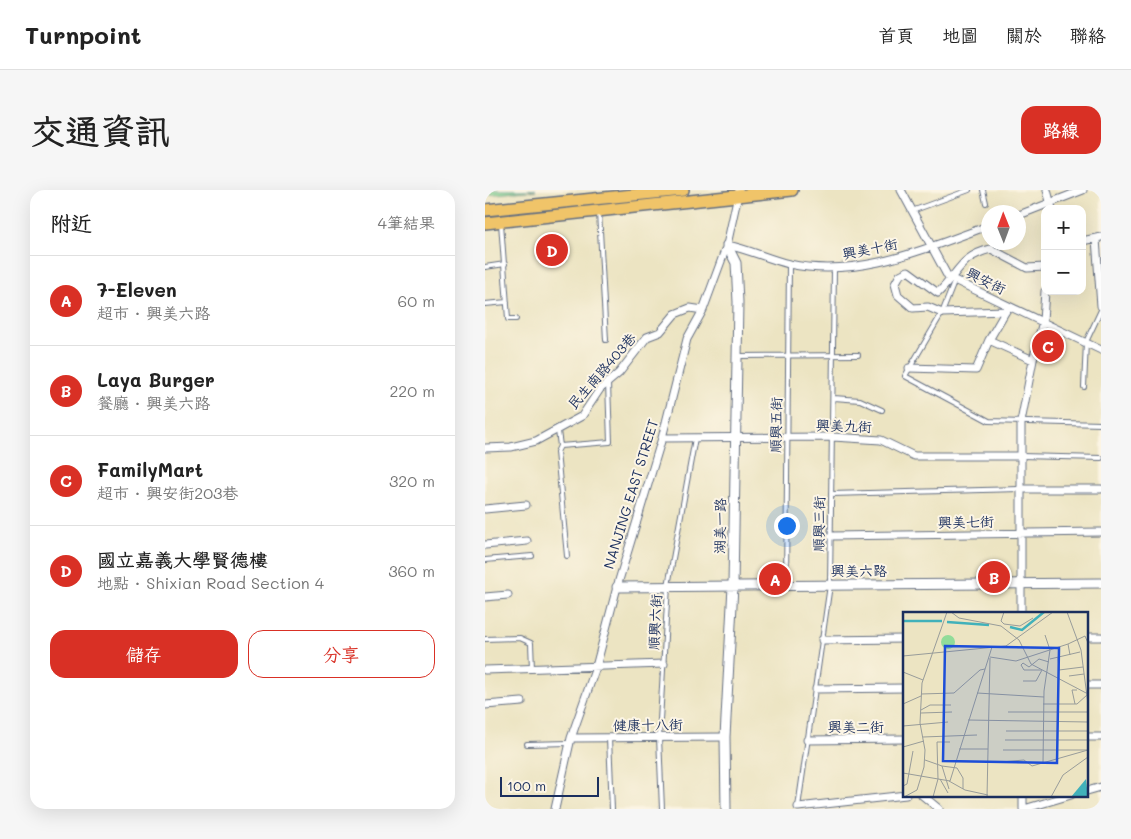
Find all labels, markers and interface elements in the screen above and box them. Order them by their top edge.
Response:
text: Turnpoint [25,19,141,50]
text: 首頁 [878,23,914,47]
text: 地圖 [942,23,978,47]
text: 關於 [1006,23,1042,47]
text: 聯絡 [1070,23,1106,47]
button: 路線 [1021,106,1101,154]
text: 交通資訊 [30,107,170,153]
north arrow [981,205,1026,250]
map controls [1041,205,1086,295]
button: + [1041,205,1086,250]
text: 附近 [50,209,92,236]
text: 4筆結果 [378,212,435,233]
pin: D [536,231,568,269]
street label: 興美十街 [841,234,899,263]
button: − [1041,250,1086,295]
street label: 興安街 [963,263,1009,298]
text: 7-Eleven [97,277,177,302]
text: A [60,290,72,311]
text: 60 m [398,290,435,311]
text: 超市 · 興美六路 [97,302,210,323]
pin: C [1032,327,1064,365]
street label: 民生南路403巷 [563,328,641,413]
text: Laya Burger [97,367,215,392]
text: B [61,380,71,401]
text: 220 m [389,380,435,401]
text: 餐廳 · 興美六路 [97,392,210,413]
street label: 順興五街 [766,397,785,453]
street label: 興美九街 [816,415,872,436]
street label: NANJING EAST STREET [599,416,662,571]
text: FamilyMart [97,457,203,482]
text: C [60,470,72,491]
text: 320 m [389,470,435,491]
text: 超市 · 興安街203巷 [97,482,238,503]
street label: 順興三街 [809,496,828,552]
street label: 湖美一路 [710,498,729,554]
street label: 興美七街 [938,512,994,531]
your location [774,513,800,539]
text: 國立嘉義大學賢德樓 [97,547,268,572]
pin: B [978,558,1010,596]
text: D [60,560,72,581]
text: 360 m [388,560,435,581]
pin: A [759,560,791,598]
street label: 興美六路 [831,561,887,580]
text: 地點 · Shixian Road Section 4 [97,572,324,593]
street label: 順興六街 [644,594,665,650]
inset map [903,612,1089,796]
button: 儲存 [50,630,238,678]
button: 分享 [248,630,435,678]
street label: 健康十八街 [613,714,683,735]
street label: 興美二街 [828,717,884,736]
scale bar [500,774,599,797]
text: 100 m [507,776,546,795]

